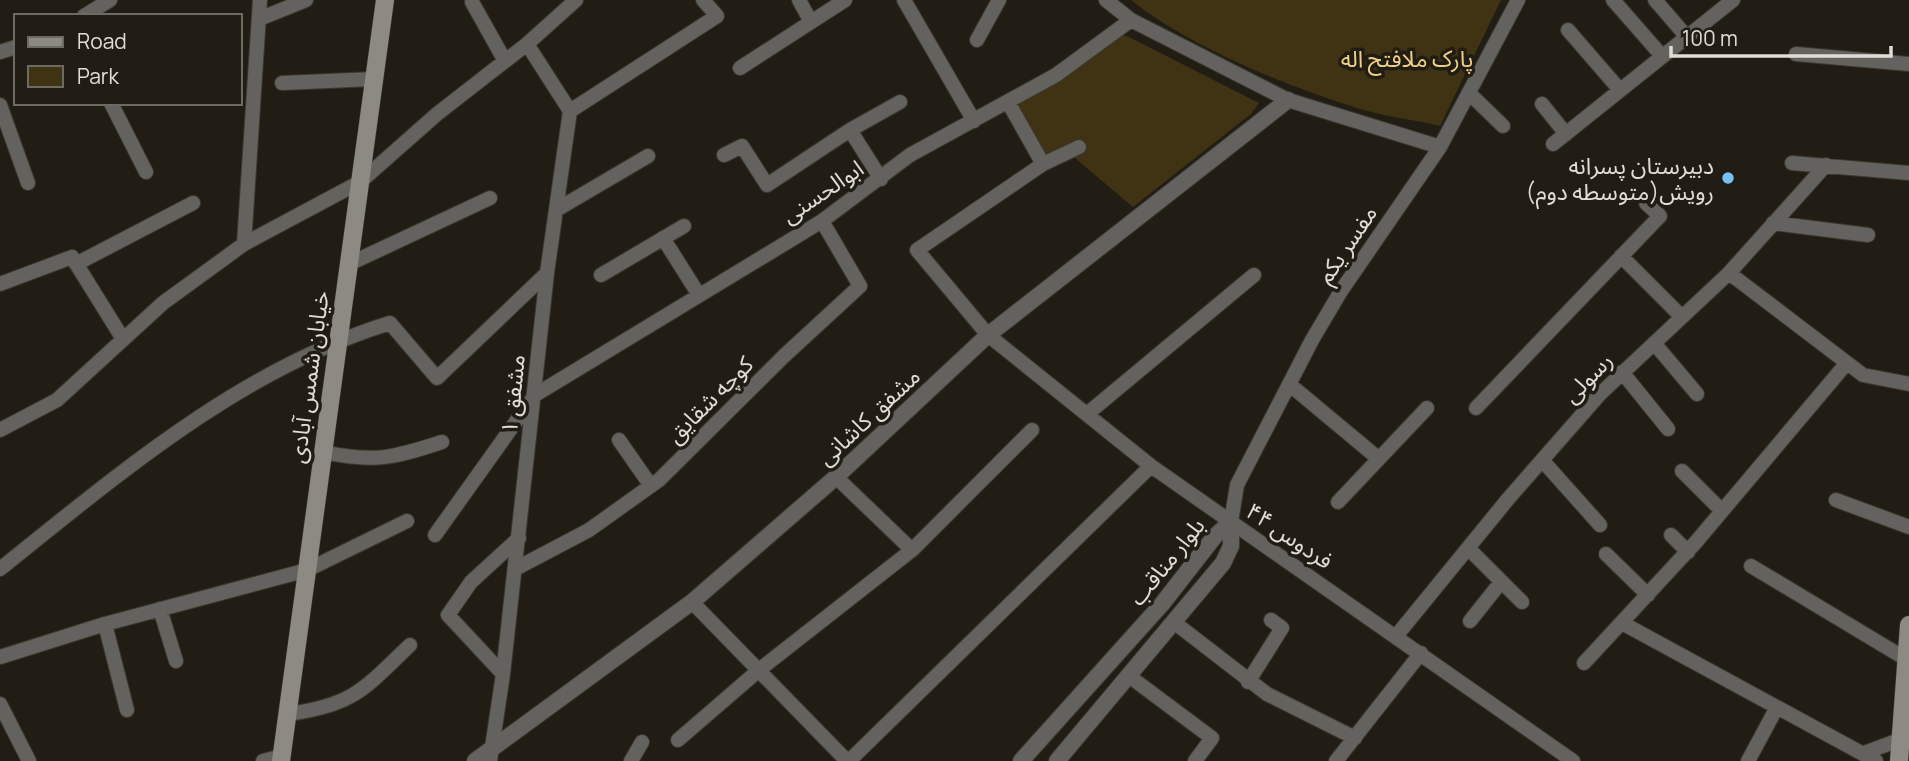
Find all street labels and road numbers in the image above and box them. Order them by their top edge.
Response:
street label: ابوالحسنی [775,152,869,230]
street label: مفسر یکم [1308,198,1386,291]
street label: خیابان شمس آبادی [280,289,336,465]
street label: رسولی [1555,344,1619,410]
street label: کوچه شقایق [658,348,760,450]
street label: مشفق ۱ [492,353,532,435]
street label: مشفق کاشانی [809,360,927,472]
street label: فردوس ۴۴ [1240,494,1340,576]
street label: بلوار مناقب [1121,510,1211,612]

